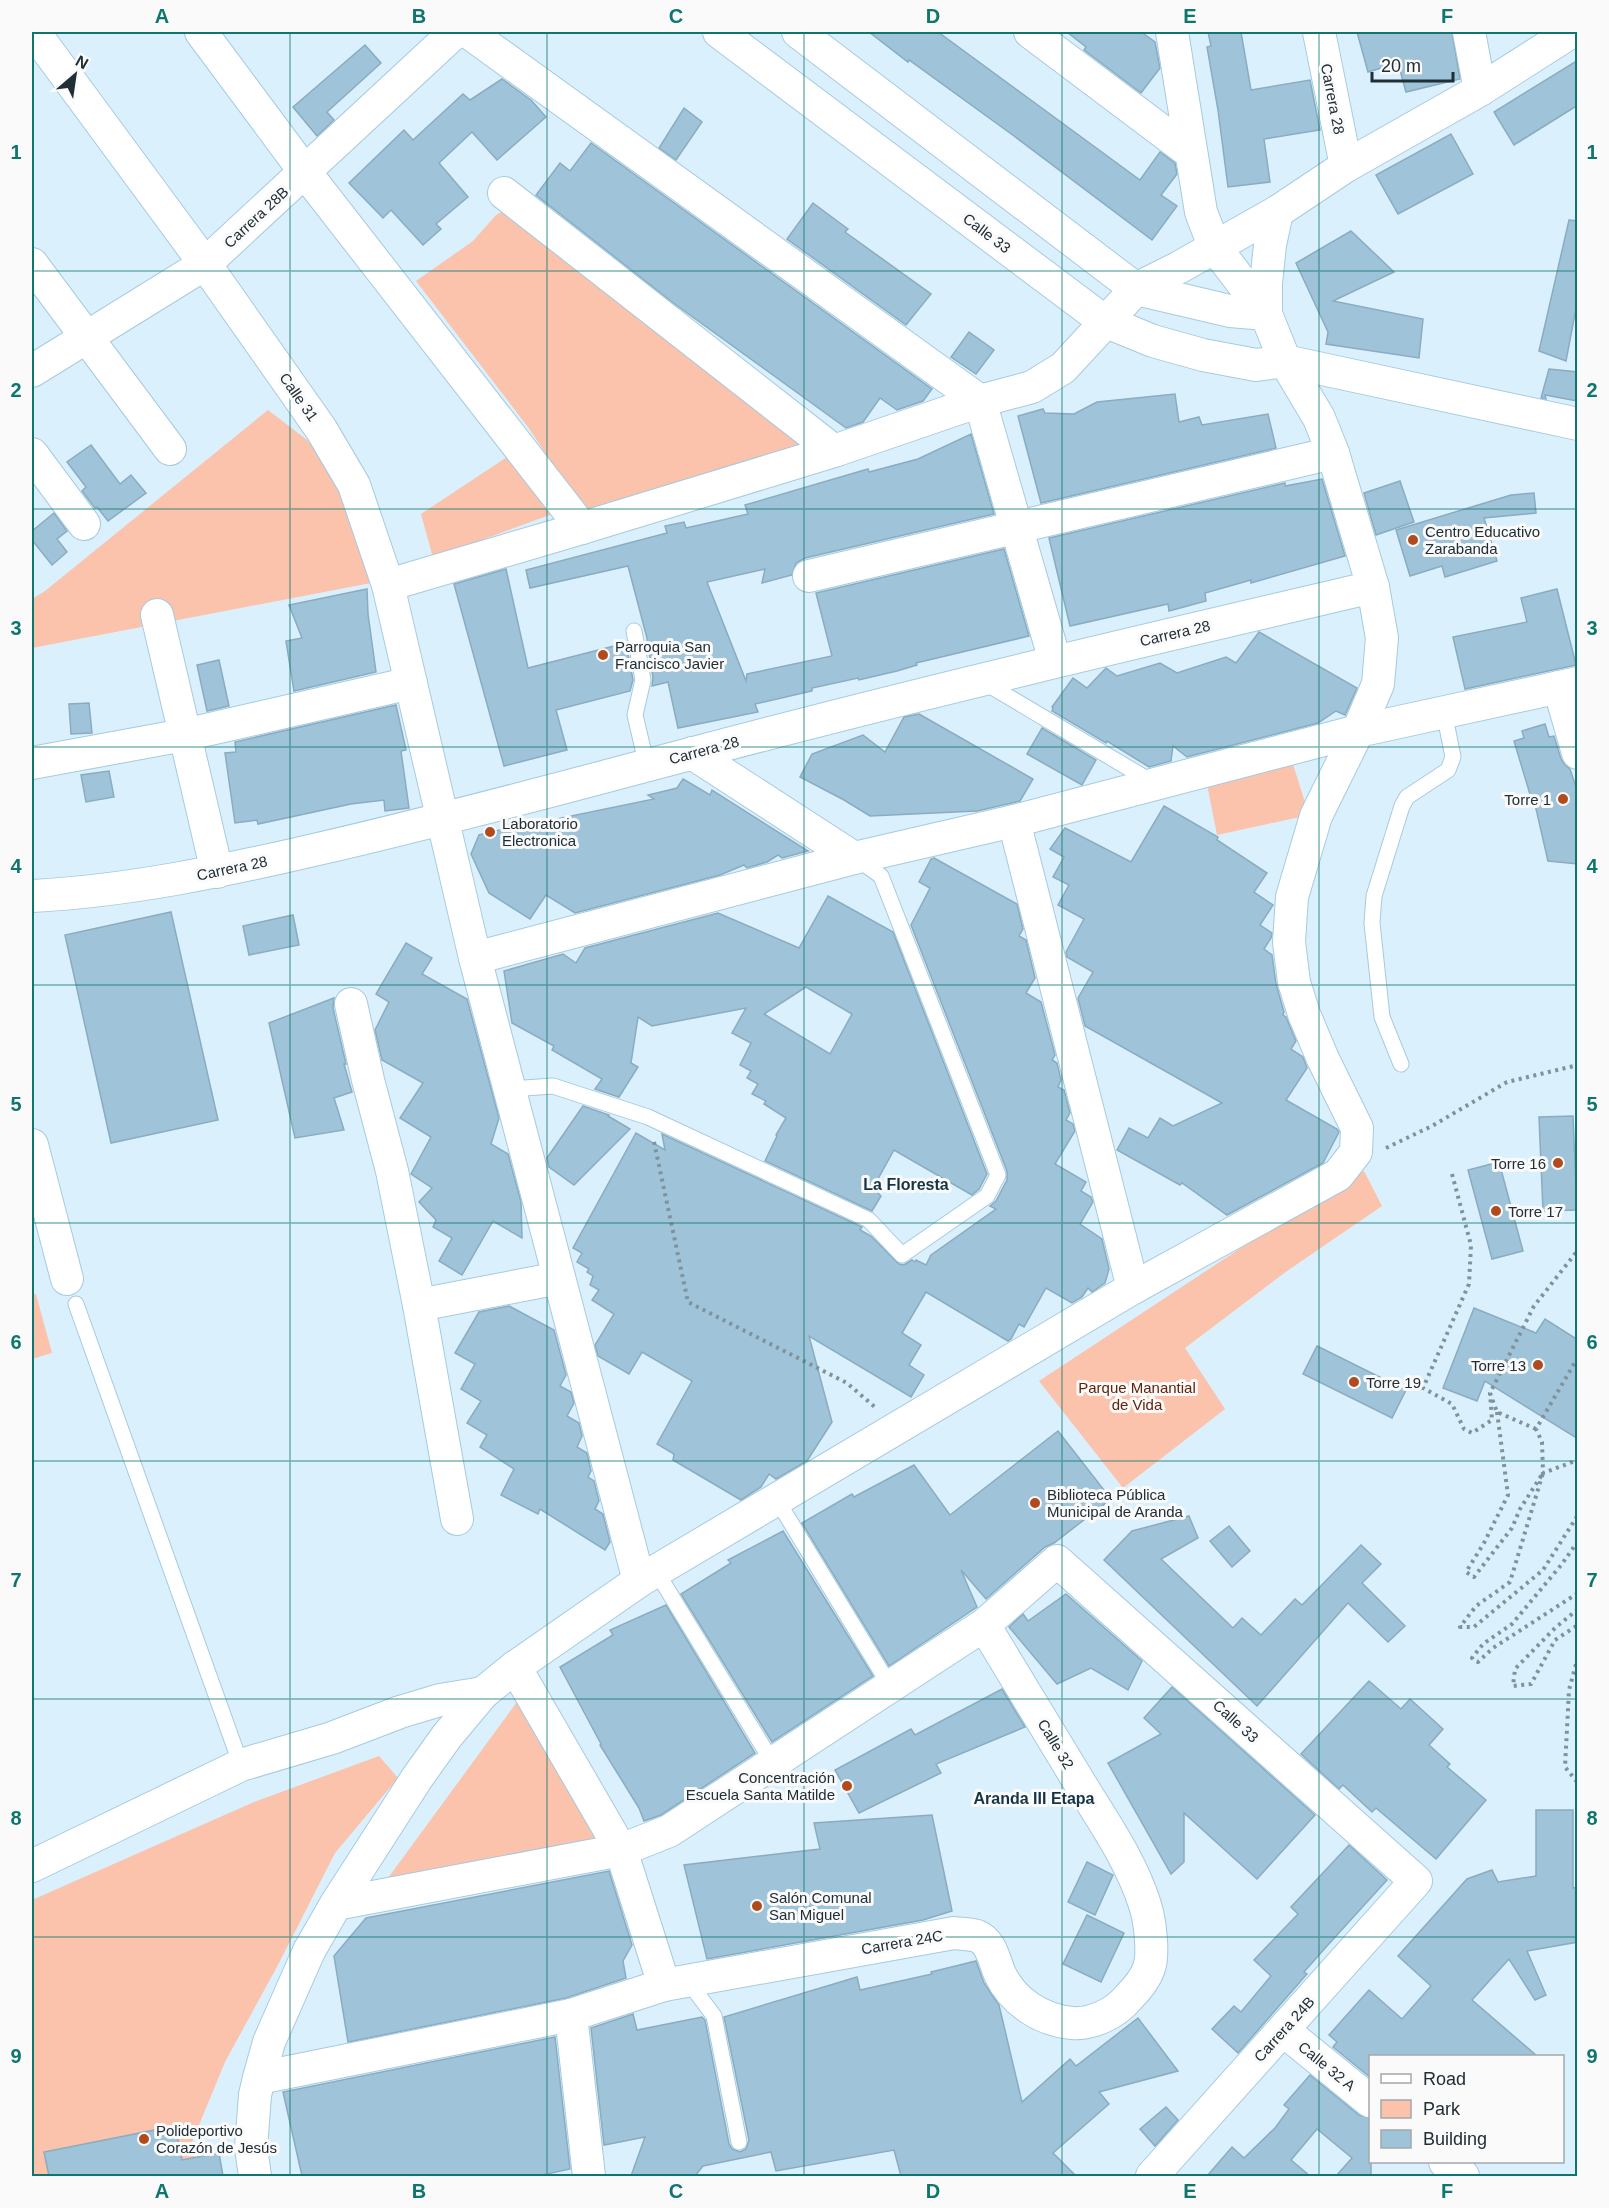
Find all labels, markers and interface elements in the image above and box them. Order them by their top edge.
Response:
text: A [155,5,169,27]
text: B [412,5,426,27]
text: C [669,5,683,27]
text: D [926,5,940,27]
text: E [1183,5,1197,27]
text: F [1441,5,1453,27]
north arrow [45,45,105,105]
scale bar [1372,45,1453,83]
text: N [73,52,91,73]
text: 20 m [1381,56,1421,76]
street label: Carrera 28 [1318,62,1348,136]
text: 1 [10,141,22,163]
text: 1 [1586,141,1598,163]
street label: Carrera 28B [220,183,292,251]
street label: Calle 33 [960,210,1014,256]
street label: Calle 31 [276,370,322,424]
text: 2 [10,379,22,401]
text: 2 [1586,379,1598,401]
place label: Centro Educativo Zarabanda [1425,523,1540,557]
marker: Centro Educativo Zarabanda [1406,533,1420,547]
text: 3 [10,617,22,639]
street label: Carrera 28 [1138,617,1212,649]
text: 3 [1586,617,1598,639]
place label: Parroquia San Francisco Javier [615,638,724,672]
marker: Parroquia San Francisco Javier [596,648,610,662]
street label: Carrera 28 [667,733,741,767]
place label: Torre 1 [1504,791,1551,808]
marker: Torre 1 [1556,792,1570,806]
place label: Laboratorio Electronica [502,815,578,849]
marker: Laboratorio Electronica [483,825,497,839]
street label: Carrera 28 [195,852,269,884]
text: 4 [10,855,22,877]
text: 4 [1586,855,1598,877]
text: 5 [10,1093,22,1115]
text: 5 [1586,1093,1598,1115]
place label: Torre 16 [1491,1155,1546,1172]
marker: Torre 16 [1551,1156,1565,1170]
district label: La Floresta [863,1176,949,1193]
place label: Torre 17 [1508,1203,1563,1220]
marker: Torre 17 [1489,1204,1503,1218]
text: 6 [10,1331,22,1353]
text: 6 [1586,1331,1598,1353]
place label: Torre 13 [1471,1357,1526,1374]
marker: Torre 13 [1531,1358,1545,1372]
place label: Torre 19 [1366,1374,1421,1391]
marker: Torre 19 [1347,1375,1361,1389]
park label: Parque Manantial de Vida [1078,1379,1196,1413]
place label: Biblioteca Pública Municipal de Aranda [1047,1486,1184,1520]
marker: Biblioteca Pública Municipal de Aranda [1028,1496,1042,1510]
text: 7 [10,1569,22,1591]
text: 7 [1586,1569,1598,1591]
street label: Calle 33 [1210,1696,1262,1746]
street label: Calle 32 [1035,1716,1077,1772]
place label: Concentración Escuela Santa Matilde [686,1769,835,1803]
marker: Concentración Escuela Santa Matilde [840,1779,854,1793]
district label: Aranda III Etapa [974,1790,1095,1807]
text: 8 [10,1807,22,1829]
text: 8 [1586,1807,1598,1829]
place label: Salón Comunal San Miguel [769,1889,872,1923]
marker: Salón Comunal San Miguel [750,1899,764,1913]
street label: Carrera 24C [860,1926,944,1958]
street label: Carrera 24B [1250,1993,1318,2065]
street label: Calle 32 A [1295,2038,1359,2094]
text: 9 [10,2045,22,2067]
text: 9 [1586,2045,1598,2067]
legend [1369,2055,1564,2163]
text: Road [1423,2069,1466,2089]
text: Park [1423,2099,1461,2119]
place label: Polideportivo Corazón de Jesús [156,2122,277,2156]
text: Building [1423,2129,1487,2149]
marker: Polideportivo Corazón de Jesús [137,2132,151,2146]
text: A [155,2180,169,2202]
text: B [412,2180,426,2202]
text: C [669,2180,683,2202]
text: D [926,2180,940,2202]
text: E [1183,2180,1197,2202]
text: F [1441,2180,1453,2202]

